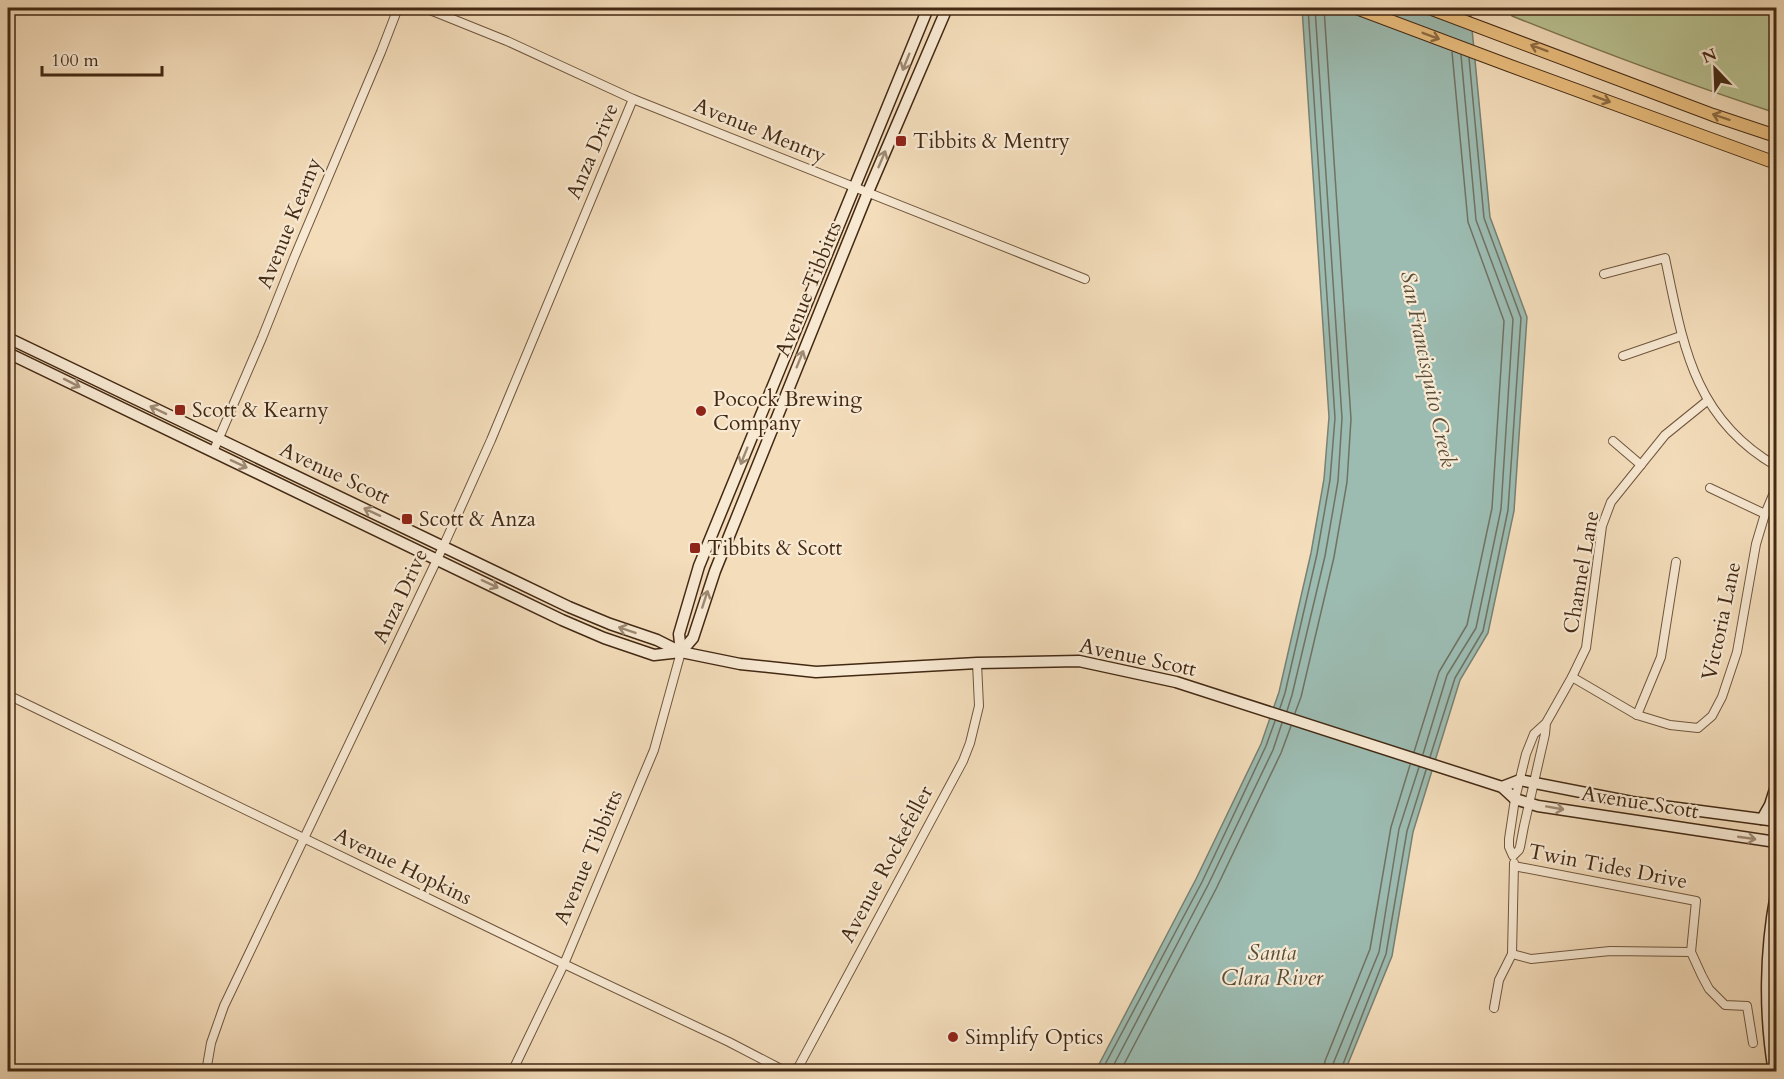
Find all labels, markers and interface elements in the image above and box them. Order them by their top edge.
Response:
one-way arrow [1421,31,1440,42]
scale bar [42,39,162,77]
north arrow [1685,39,1745,99]
one-way arrow [1530,42,1549,53]
text: N [1699,43,1720,69]
text: 100 m [51,48,99,73]
one-way arrow [900,52,911,70]
street label: Avenue Mentry [689,91,830,170]
one-way arrow [1592,95,1611,106]
street label: Anza Drive [559,99,626,204]
one-way arrow [1712,111,1731,122]
place label: Tibbits & Mentry [913,127,1070,156]
marker: Tibbits & Mentry [894,134,908,148]
one-way arrow [877,151,888,169]
street label: Avenue Kearny [250,153,329,293]
street label: Avenue Tibbitts [768,217,849,361]
water label: San Francisquito Creek [1393,268,1464,470]
one-way arrow [795,351,806,369]
one-way arrow [63,377,80,389]
place label: Pocock Brewing Company [713,385,862,438]
place label: Scott & Kearny [192,396,329,425]
marker: Scott & Kearny [173,403,187,417]
one-way arrow [149,404,167,416]
marker: Pocock Brewing Company [694,404,708,418]
street label: Avenue Scott [275,435,395,512]
one-way arrow [738,446,749,464]
one-way arrow [229,459,247,471]
place label: Scott & Anza [419,505,536,534]
one-way arrow [363,506,381,518]
street label: Channel Lane [1556,508,1607,636]
marker: Scott & Anza [400,512,414,526]
place label: Tibbits & Scott [707,534,842,563]
marker: Tibbits & Scott [688,541,702,555]
street label: Anza Drive [366,544,435,648]
street label: Victoria Lane [1695,559,1748,683]
one-way arrow [481,579,499,591]
one-way arrow [701,590,712,609]
one-way arrow [618,624,637,635]
street label: Avenue Scott [1077,631,1199,684]
street label: Avenue Scott [1579,779,1701,826]
street label: Avenue Rockefeller [833,780,940,948]
street label: Avenue Tibbitts [547,785,630,929]
one-way arrow [1544,803,1564,814]
street label: Avenue Hopkins [329,821,477,912]
one-way arrow [1737,833,1757,844]
street label: Twin Tides Drive [1526,837,1690,896]
water label: Santa Clara River [1221,938,1324,993]
place label: Simplify Optics [965,1023,1103,1052]
marker: Simplify Optics [946,1030,960,1044]

